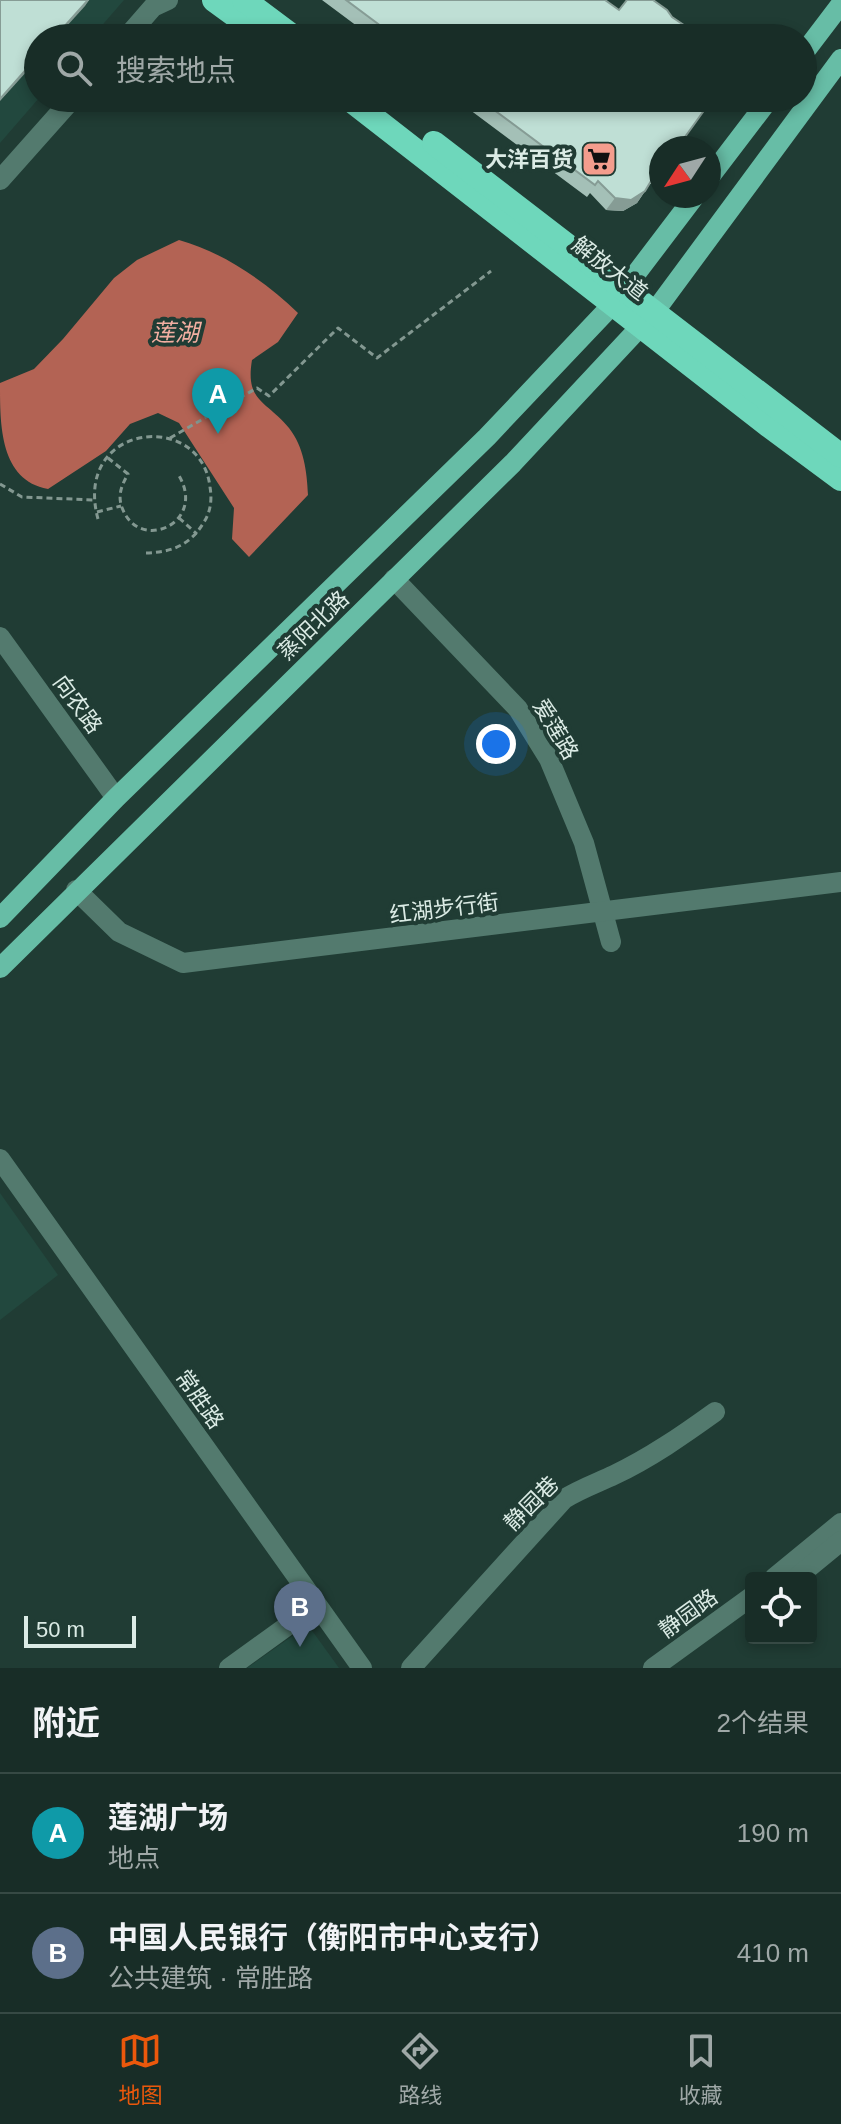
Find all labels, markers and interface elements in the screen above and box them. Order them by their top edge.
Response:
search box [24,24,817,112]
icon: search [52,46,96,90]
text: 搜索地点 [116,54,236,87]
north arrow [649,136,721,208]
supermarket icon: 大洋百货 [580,140,618,178]
place label: 大洋百货 [485,147,573,172]
street label: 解放大道 [567,231,652,305]
water label: 莲湖 [151,319,203,346]
pin: A [192,368,244,434]
street label: 蒸阳北路 [273,586,354,665]
street label: 向农路 [48,670,107,738]
street label: 爱莲路 [528,695,583,764]
your location [476,724,516,764]
street label: 红湖步行街 [388,889,500,928]
street label: 常胜路 [170,1365,229,1433]
street label: 静园巷 [499,1471,564,1536]
map controls [745,1572,817,1644]
button: locate [745,1572,817,1644]
pin: B [274,1581,326,1647]
street label: 静园路 [654,1584,722,1643]
scale bar [24,1612,136,1648]
text: 50 m [36,1617,85,1642]
text: 附近 [32,1704,100,1742]
text: 2个结果 [717,1708,809,1738]
text: 莲湖广场 [108,1801,228,1834]
text: A [49,1818,67,1848]
text: 190 m [737,1818,809,1848]
text: 地点 [108,1843,160,1873]
text: 中国人民银行（衡阳市中心支行） [108,1921,558,1954]
text: B [49,1938,67,1968]
text: 410 m [737,1938,809,1968]
text: 公共建筑 · 常胜路 [108,1963,313,1993]
tab: 地图 [118,2029,162,2109]
tab: 路线 [398,2029,443,2109]
tab: 收藏 [679,2029,723,2109]

